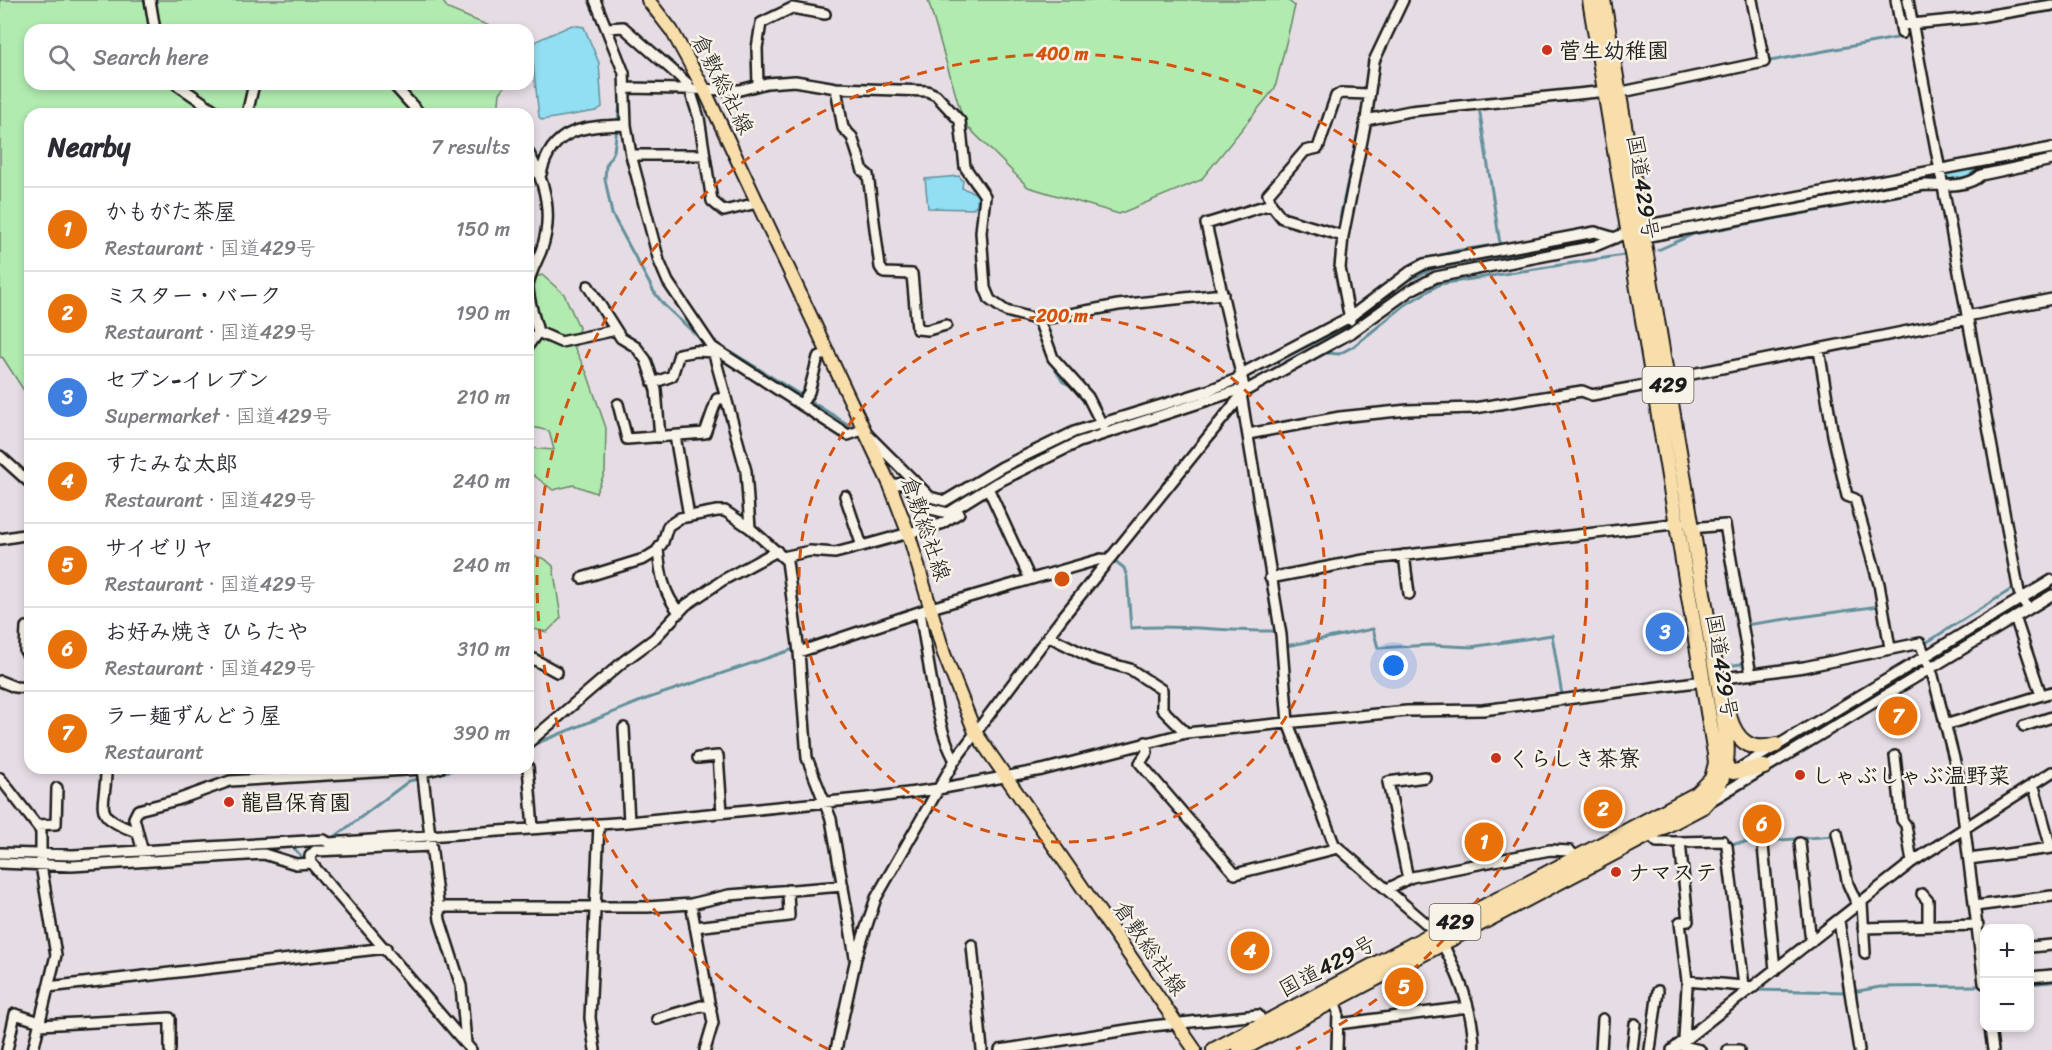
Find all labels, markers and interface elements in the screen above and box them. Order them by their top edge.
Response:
search box [24,24,534,90]
street label: 倉敷総社線 [681,26,765,142]
place label: 菅生幼稚園 [1559,31,1669,70]
text: Search here [93,38,209,77]
text: 400 m [1035,38,1088,70]
icon: search [45,41,78,74]
marker: 菅生幼稚園 [1540,43,1554,57]
text: Nearby [48,124,130,170]
text: 7 results [431,130,510,165]
street label: 国道429号 [1615,132,1671,242]
text: かもがた茶屋 [105,192,237,231]
text: 1 [63,212,72,247]
text: 150 m [456,212,510,247]
text: Restaurant · 国道429号 [105,231,316,266]
text: ミスター・バーク [105,276,281,315]
text: 2 [62,296,73,331]
text: 190 m [456,296,510,331]
text: 200 m [1035,300,1088,332]
text: Restaurant · 国道429号 [105,315,316,350]
text: セブン-イレブン [105,360,269,399]
road number: 429 [1642,367,1694,403]
text: 3 [62,380,73,415]
text: 210 m [457,380,510,415]
text: Supermarket · 国道429号 [105,399,332,434]
text: すたみな太郎 [105,444,237,483]
text: 4 [61,464,74,499]
text: 240 m [453,464,510,499]
street label: 倉敷総社線 [890,470,962,586]
text: Restaurant · 国道429号 [105,483,316,518]
text: サイゼリヤ [105,528,214,567]
text: 5 [61,548,74,583]
text: 240 m [453,548,510,583]
text: Restaurant · 国道429号 [105,567,316,602]
centre of rings [1052,569,1072,589]
pin: 3 [1646,610,1684,654]
street label: 国道429号 [1694,611,1750,721]
text: お好み焼き ひらたや [105,612,309,651]
text: 6 [62,632,73,667]
text: 310 m [457,632,510,667]
text: Restaurant · 国道429号 [105,651,316,686]
your location [1379,651,1408,680]
pin: 7 [1878,694,1918,738]
text: ラー麺ずんどう屋 [105,696,281,735]
text: 7 [62,716,73,751]
text: 390 m [454,716,510,751]
text: Restaurant [105,735,204,770]
place label: くらしき茶寮 [1508,739,1640,778]
marker: くらしき茶寮 [1489,751,1503,765]
place label: しゃぶしゃぶ温野菜 [1812,756,2010,795]
marker: しゃぶしゃぶ温野菜 [1793,768,1807,782]
place label: 龍昌保育園 [241,783,351,822]
pin: 2 [1584,786,1622,832]
marker: 龍昌保育園 [222,795,236,809]
pin: 6 [1742,802,1782,846]
pin: 1 [1464,820,1504,864]
place label: ナマステ [1628,853,1717,892]
marker: ナマステ [1609,865,1623,879]
street label: 倉敷総社線 [1102,892,1198,1004]
road number: 429 [1430,904,1480,940]
street label: 国道429号 [1271,924,1383,1008]
map controls [1980,924,2034,1032]
button: + [1980,924,2034,978]
pin: 4 [1230,928,1270,974]
pin: 5 [1384,964,1424,1010]
button: − [1980,978,2034,1032]

